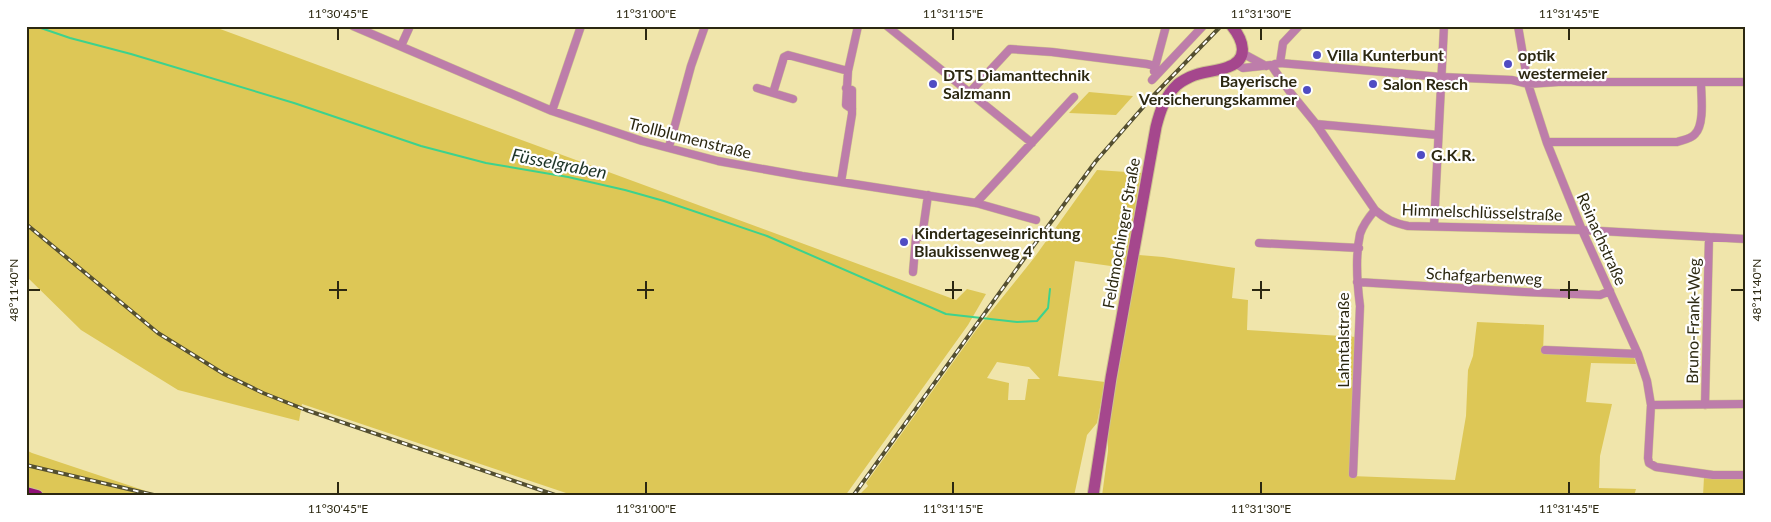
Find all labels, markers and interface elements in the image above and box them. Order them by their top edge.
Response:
text: 11°30'45"E [308,6,368,21]
text: 11°31'00"E [616,6,676,21]
text: 11°31'15"E [923,6,983,21]
text: 11°31'30"E [1231,6,1291,21]
text: 11°31'45"E [1539,6,1599,21]
place label: Villa Kunterbunt [1326,45,1444,64]
place label: optik westermeier [1518,45,1607,82]
marker: Villa Kunterbunt [1311,49,1323,61]
marker: optik westermeier [1502,58,1514,70]
place label: DTS Diamanttechnik Salzmann [943,65,1090,102]
place label: Bayerische Versicherungskammer [1138,71,1297,108]
place label: Salon Resch [1383,74,1468,93]
marker: DTS Diamanttechnik Salzmann [927,78,939,90]
marker: Salon Resch [1367,78,1379,90]
marker: Bayerische Versicherungskammer [1301,84,1313,96]
street label: Trollblumenstraße [627,113,754,162]
water label: Füsselgraben [510,143,609,183]
place label: G.K.R. [1431,145,1475,164]
marker: G.K.R. [1415,149,1427,161]
street label: Feldmochinger Straße [1098,156,1143,310]
street label: Reinachstraße [1574,190,1631,288]
street label: Himmelschlüsselstraße [1401,199,1563,224]
place label: Kindertageseinrichtung Blaukissenweg 4 [914,223,1081,260]
marker: Kindertageseinrichtung Blaukissenweg 4 [898,236,910,248]
street label: Bruno-Frank-Weg [1682,258,1703,384]
text: 48°11'40"N [6,259,21,321]
text: 48°11'40"N [1749,259,1764,321]
street label: Schafgarbenweg [1426,263,1543,288]
street label: Lahntalstraße [1333,292,1352,388]
text: 11°30'45"E [308,501,368,516]
text: 11°31'00"E [616,501,676,516]
text: 11°31'15"E [923,501,983,516]
text: 11°31'30"E [1231,501,1291,516]
text: 11°31'45"E [1539,501,1599,516]

